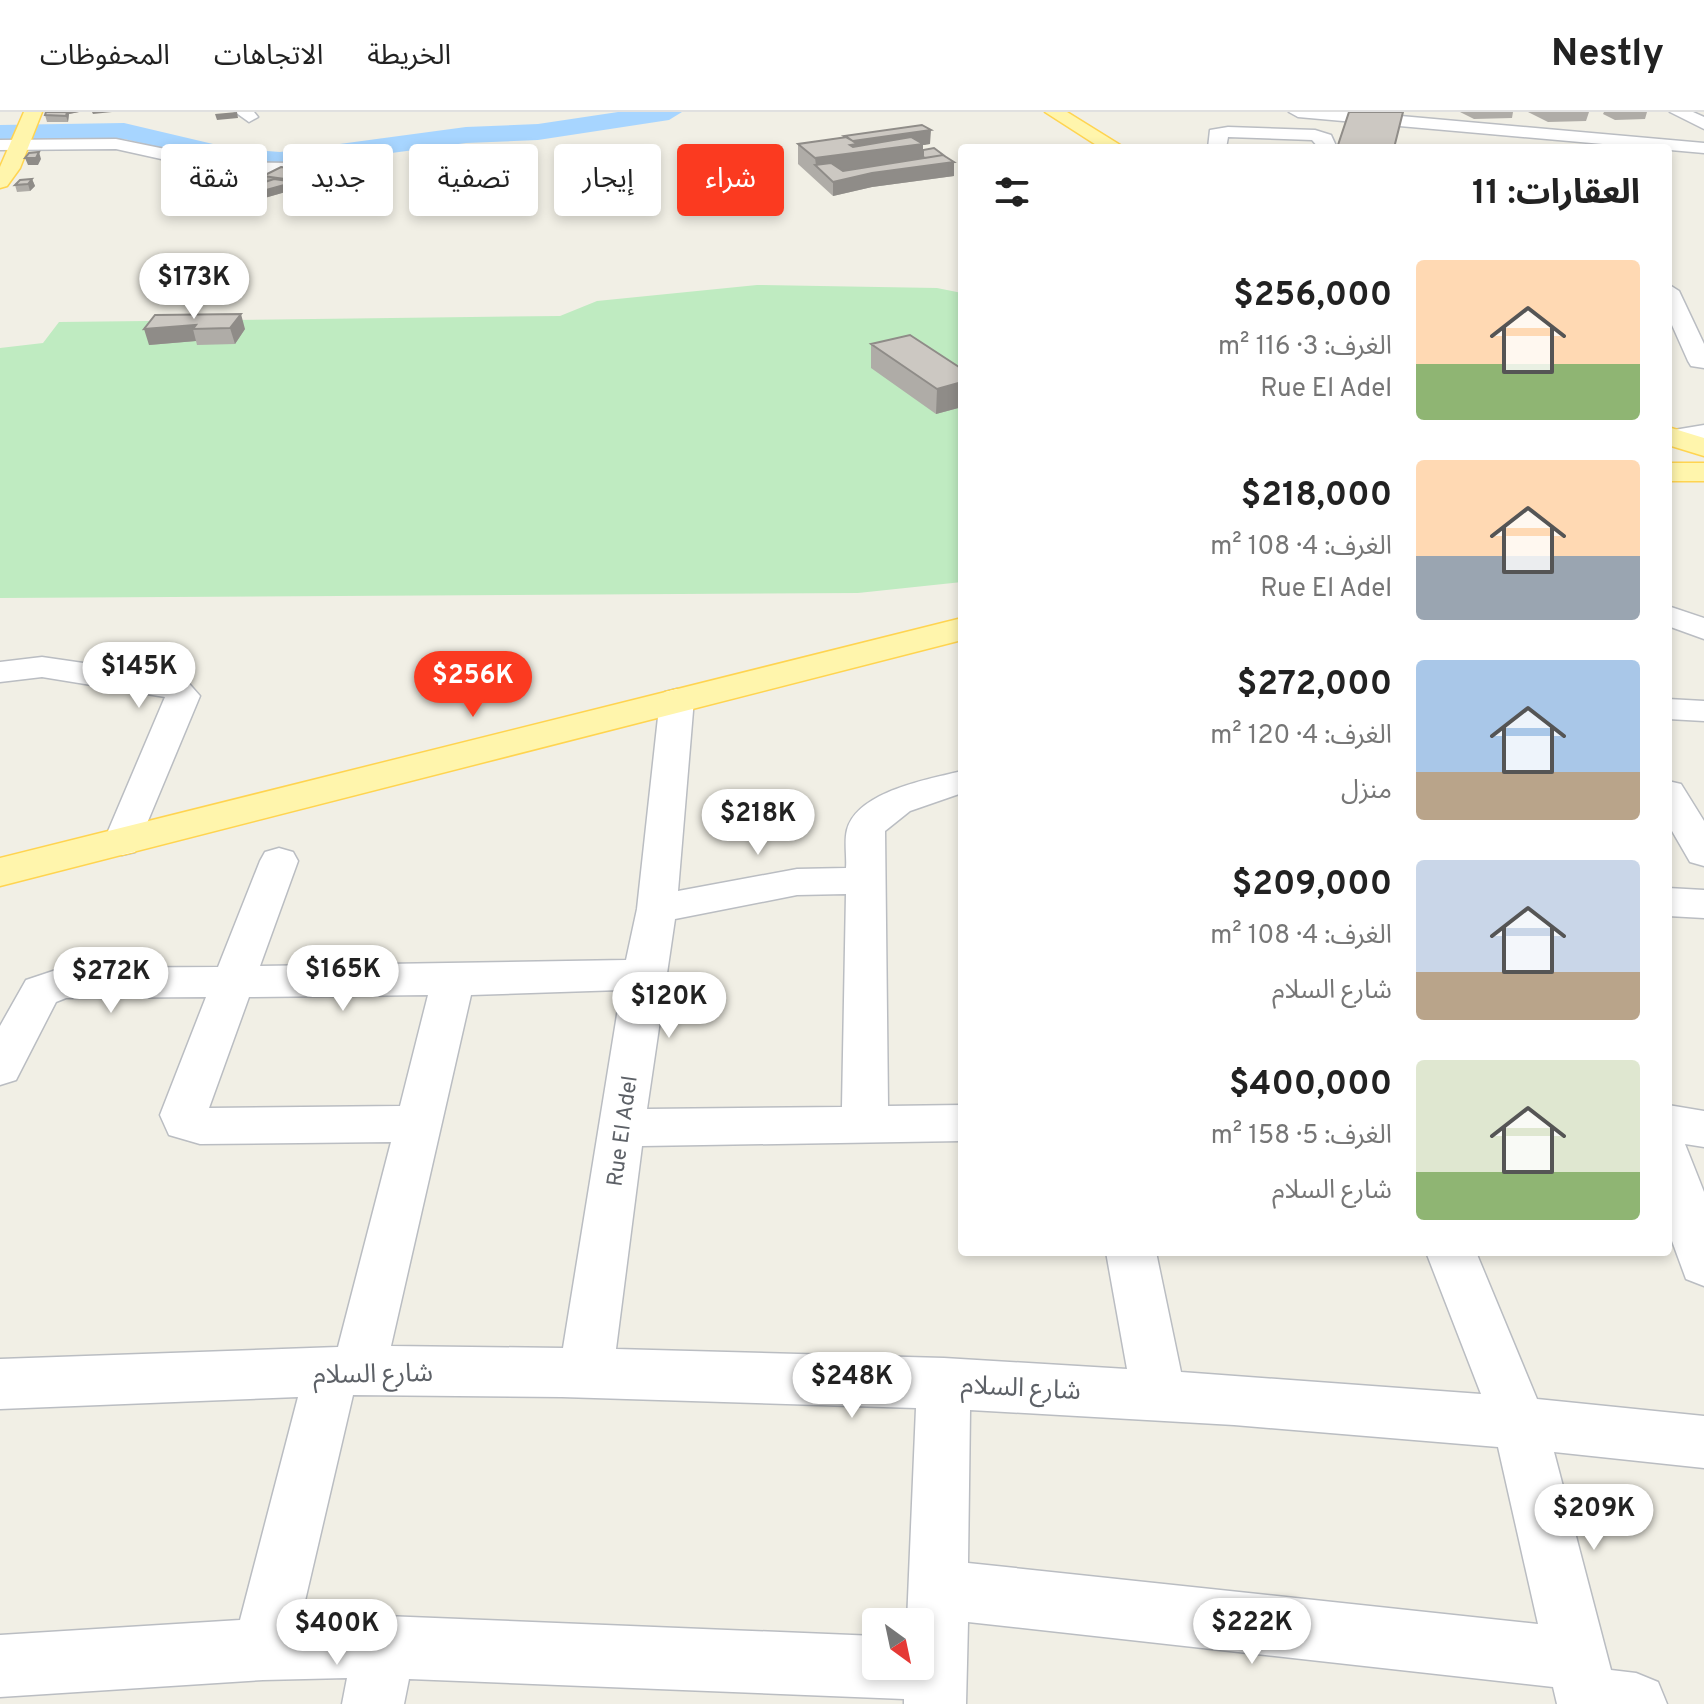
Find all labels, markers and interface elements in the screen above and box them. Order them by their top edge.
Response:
text: Nestly [1551,31,1664,80]
text: المحفوظات [40,39,170,75]
text: الاتجاهات [214,39,323,75]
text: الخريطة [367,39,451,75]
chip: شقة [161,144,267,216]
chip: جديد [283,144,393,216]
chip: تصفية [409,144,538,216]
chip: إيجار [554,144,661,216]
chip: شراء [677,144,784,216]
icon: filters [990,170,1034,214]
text: العقارات: 11 [1472,173,1640,216]
pin: $173K [138,253,250,321]
text: $173K [157,262,231,295]
text: $256,000 [1233,275,1392,318]
icon: home [1480,292,1576,388]
text: الغرف: 3 · 116 m² [1218,331,1392,364]
text: Rue El Adel [1260,373,1392,406]
text: $218,000 [1241,475,1392,518]
icon: home [1480,492,1576,588]
text: الغرف: 4 · 108 m² [1210,531,1392,564]
text: Rue El Adel [1260,573,1392,606]
pin: $145K [83,642,195,710]
text: $145K [100,651,178,684]
pin: $256K [417,651,529,719]
text: $256K [432,660,514,693]
text: $272,000 [1237,664,1392,707]
icon: home [1480,692,1576,788]
text: الغرف: 4 · 120 m² [1210,720,1392,753]
text: منزل [1341,775,1392,808]
pin: $218K [702,789,814,857]
text: $218K [720,798,796,831]
text: $209,000 [1232,864,1392,907]
icon: home [1480,892,1576,988]
text: الغرف: 4 · 108 m² [1210,920,1392,953]
pin: $165K [287,945,399,1013]
pin: $272K [55,947,167,1015]
text: $165K [305,954,381,987]
text: $272K [71,956,151,989]
pin: $120K [613,972,725,1040]
text: شارع السلام [1272,975,1392,1008]
text: $120K [630,981,708,1014]
text: $400,000 [1229,1064,1392,1107]
street label: Rue El Adel [602,1074,645,1188]
icon: home [1480,1092,1576,1188]
text: الغرف: 5 · 158 m² [1211,1120,1392,1153]
text: شارع السلام [1272,1175,1392,1208]
pin: $248K [796,1352,908,1420]
street label: شارع السلام [313,1358,433,1394]
text: $248K [811,1361,893,1394]
street label: شارع السلام [960,1370,1082,1410]
pin: $209K [1538,1484,1650,1552]
text: $209K [1552,1493,1636,1526]
pin: $222K [1196,1598,1308,1666]
pin: $400K [281,1599,393,1667]
text: $222K [1211,1607,1293,1640]
text: $400K [294,1608,380,1641]
north arrow [862,1608,934,1680]
map controls [862,1608,934,1680]

